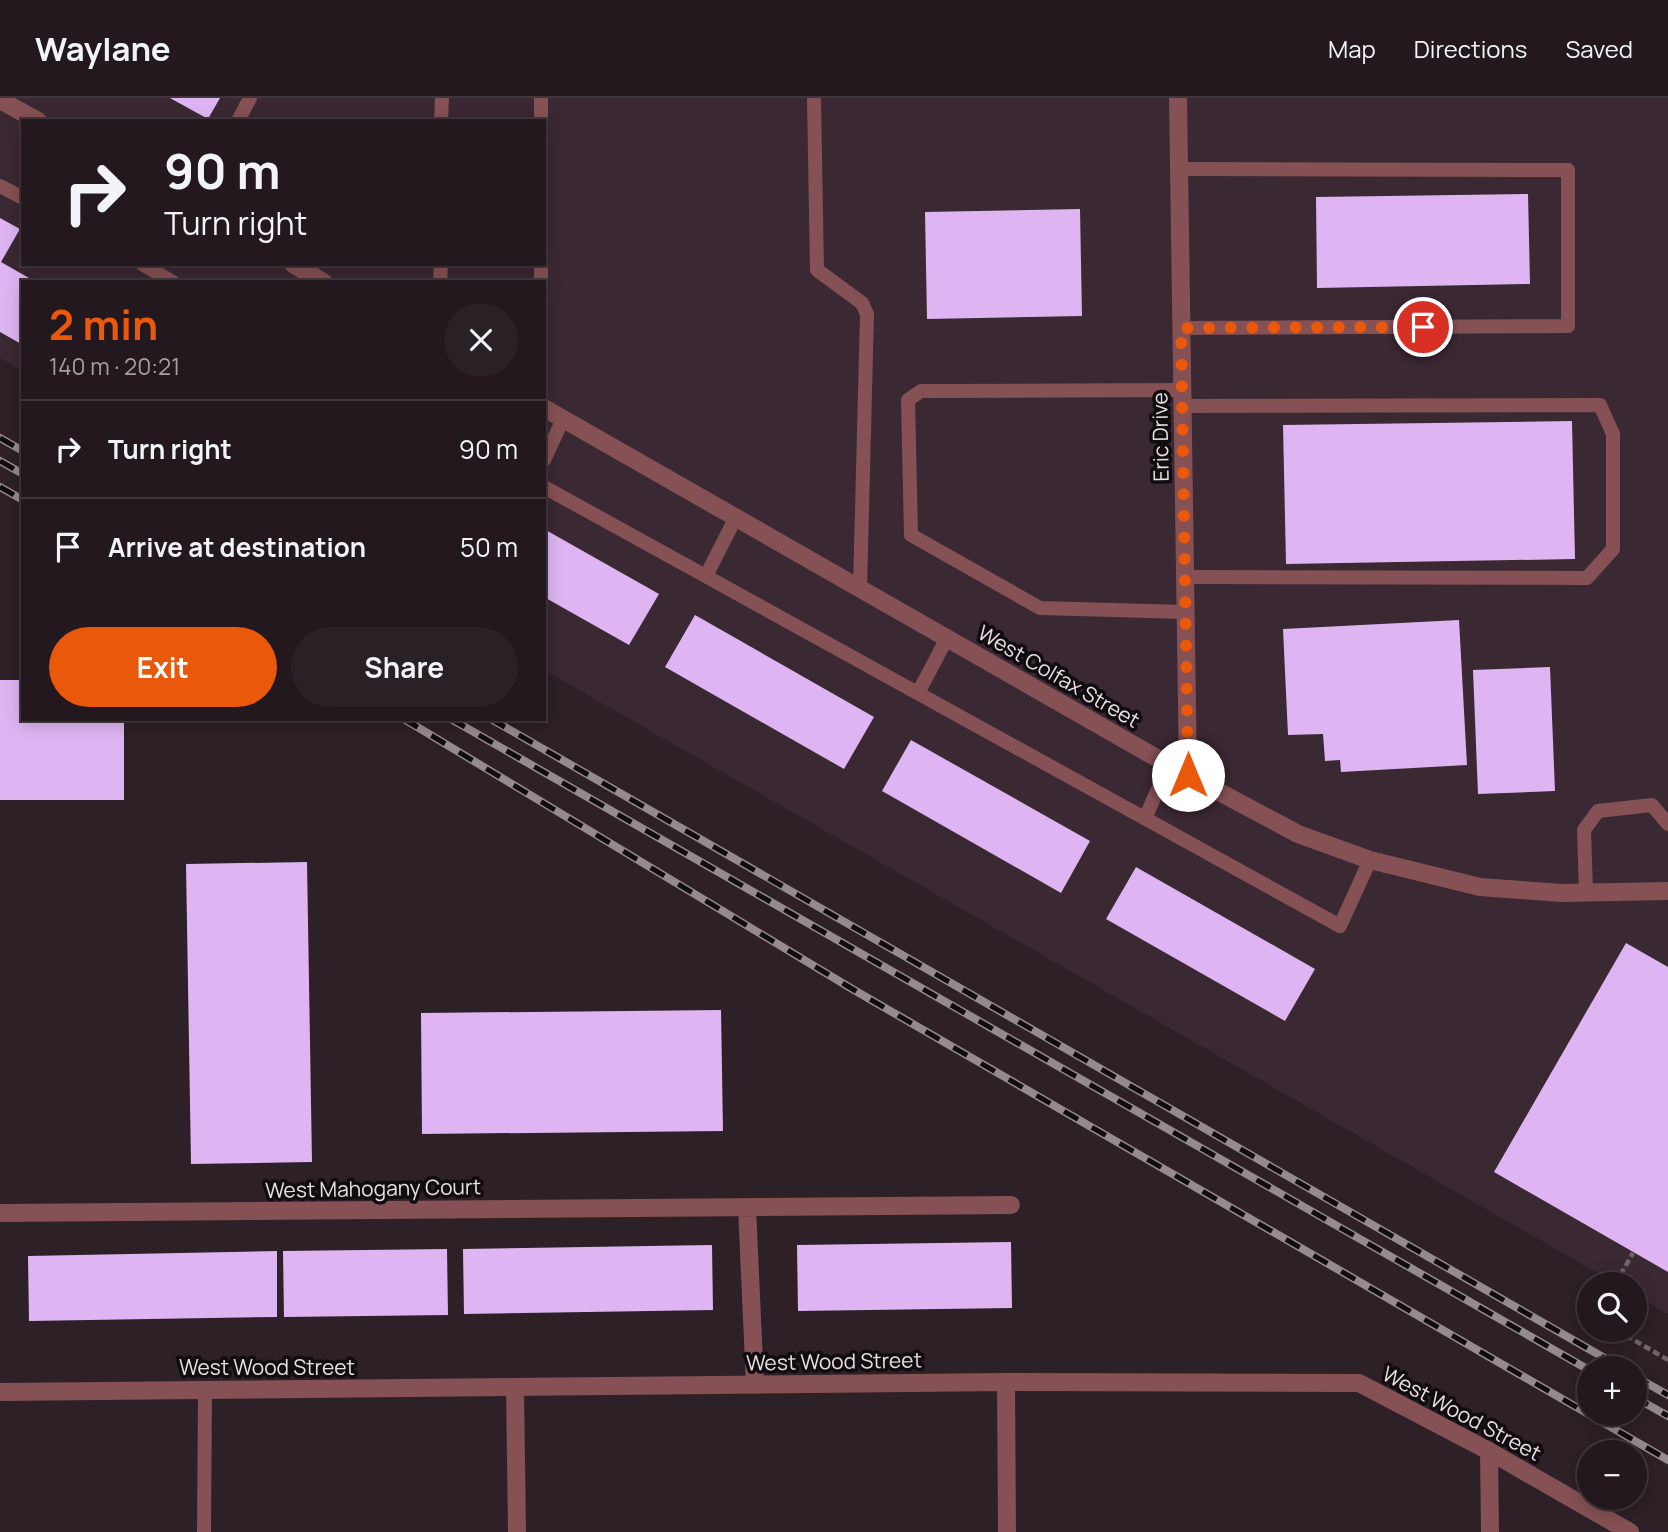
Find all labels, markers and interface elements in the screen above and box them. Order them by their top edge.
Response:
text: Waylane [35,26,171,71]
text: Map [1328,32,1376,65]
text: Directions [1414,32,1527,65]
text: Saved [1565,32,1633,65]
text: 90 m [164,137,281,204]
icon: right [49,147,140,238]
text: Turn right [164,201,307,245]
text: 2 min [49,295,158,353]
pin [1393,297,1453,357]
button: close [444,303,518,377]
icon: arrive [1404,308,1442,346]
text: 140 m · 20:21 [49,350,180,382]
street label: Eric Drive [1145,392,1175,482]
icon: right [49,430,87,468]
text: Turn right [108,431,232,467]
text: 90 m [459,431,518,467]
icon: arrive [49,528,87,566]
text: Arrive at destination [108,529,366,565]
text: 50 m [460,529,518,565]
street label: West Colfax Street [973,618,1145,734]
button: Exit [49,627,277,707]
button: Share [291,627,518,707]
position arrow [1151,738,1225,812]
street label: West Mahogany Court [265,1172,481,1204]
map controls [1577,1272,1647,1510]
button: search [1577,1272,1647,1342]
street label: West Wood Street [746,1345,922,1377]
street label: West Wood Street [179,1353,355,1381]
button: + [1577,1356,1647,1426]
street label: West Wood Street [1378,1359,1546,1467]
button: − [1577,1440,1647,1510]

